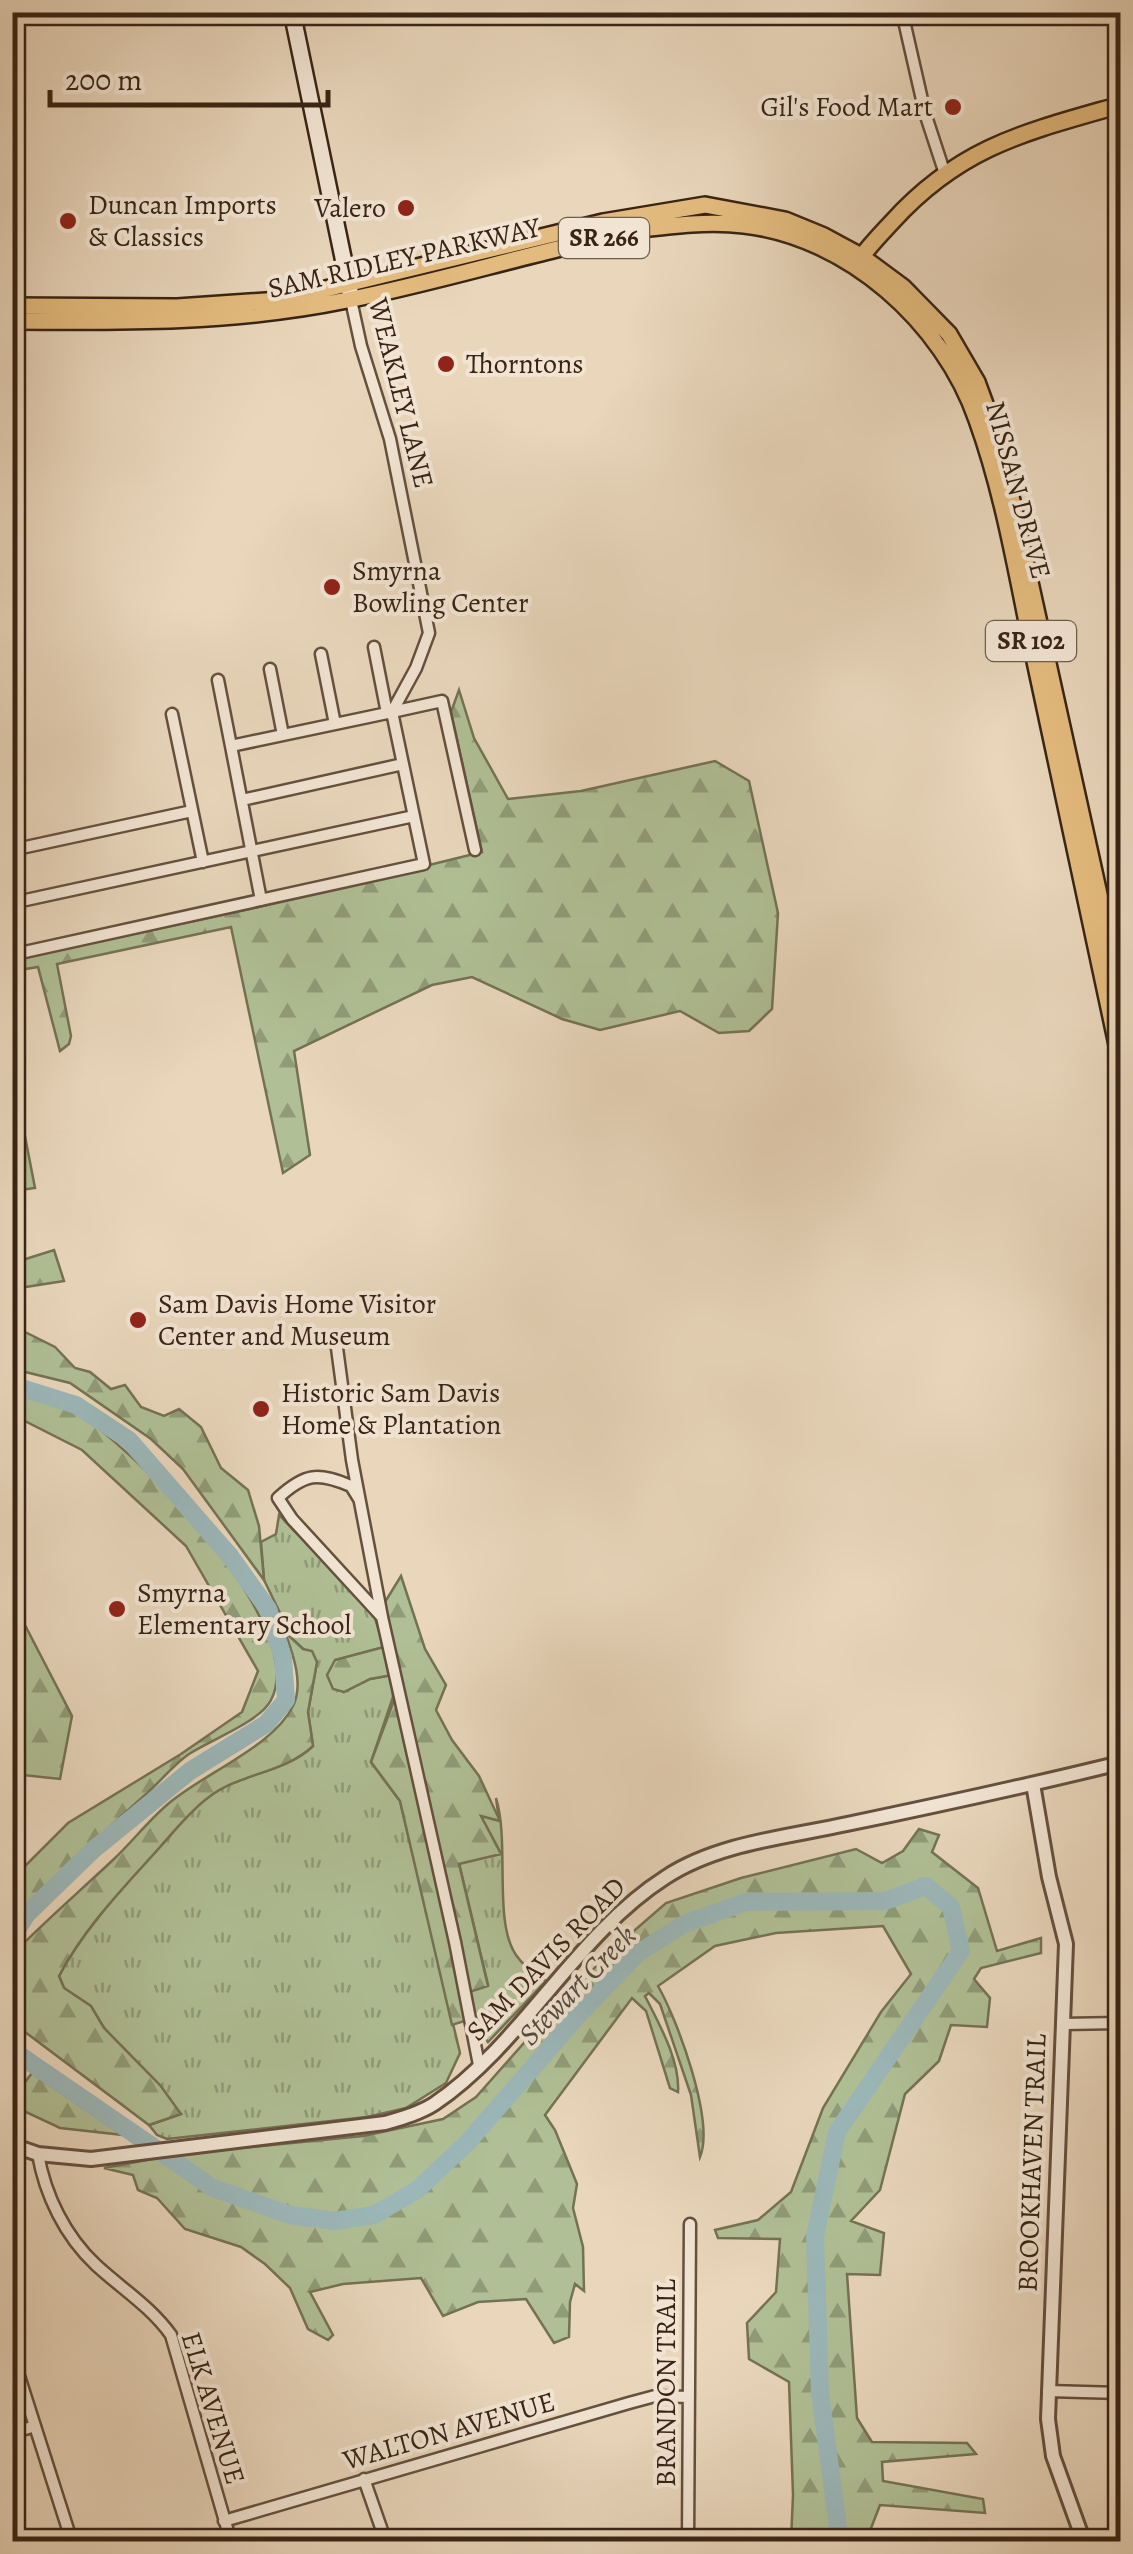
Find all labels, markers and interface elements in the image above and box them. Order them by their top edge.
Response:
scale bar [50,45,328,107]
text: 200 m [65,60,142,100]
place label: Gil's Food Mart [760,88,933,126]
marker: Gil's Food Mart [942,96,964,118]
place label: Duncan Imports & Classics [88,186,277,256]
place label: Valero [313,189,386,227]
marker: Valero [395,197,417,219]
street label: SAM RIDLEY PARKWAY [264,208,545,308]
marker: Duncan Imports & Classics [57,210,79,232]
road number: SR 266 [559,218,649,258]
street label: WEAKLEY LANE [359,293,443,492]
place label: Thorntons [466,345,584,383]
marker: Thorntons [435,353,457,375]
street label: NISSAN DRIVE [976,397,1060,583]
place label: Smyrna Bowling Center [352,552,529,622]
marker: Smyrna Bowling Center [321,576,343,598]
road number: SR 102 [986,621,1076,661]
place label: Sam Davis Home Visitor Center and Museum [158,1285,437,1355]
marker: Sam Davis Home Visitor Center and Museum [127,1309,149,1331]
place label: Historic Sam Davis Home & Plantation [281,1374,501,1444]
marker: Historic Sam Davis Home & Plantation [250,1398,272,1420]
place label: Smyrna Elementary School [137,1574,352,1644]
marker: Smyrna Elementary School [106,1598,128,1620]
street label: SAM DAVIS ROAD [458,1869,634,2049]
water label: Stewart Creek [509,1916,645,2054]
street label: BROOKHAVEN TRAIL [1009,2032,1056,2293]
street label: BRANDON TRAIL [647,2278,685,2487]
street label: ELK AVENUE [172,2327,254,2489]
street label: WALTON AVENUE [338,2383,559,2480]

